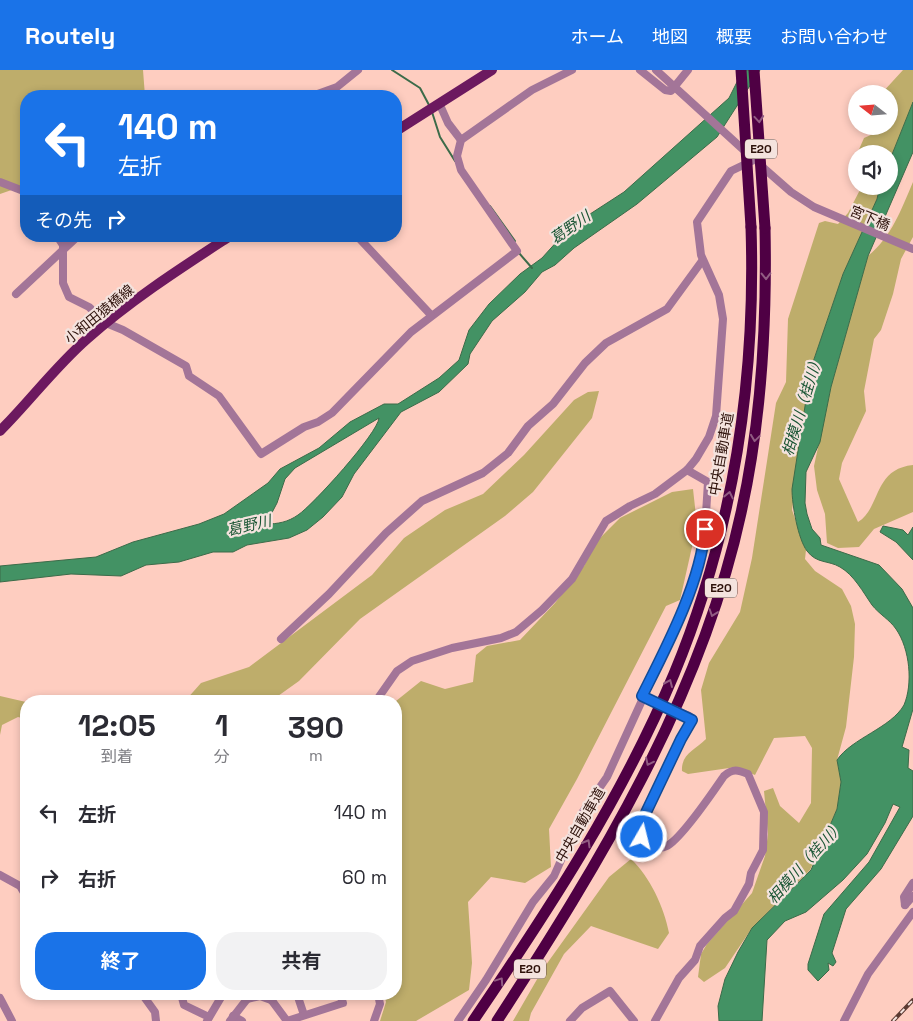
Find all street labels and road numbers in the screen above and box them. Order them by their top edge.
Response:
road number: E20 [745,140,777,158]
street label: 宮下橋 [847,202,893,234]
street label: 小和田猿橋線 [61,281,137,347]
street label: 中央自動車道 [705,411,737,497]
road number: E20 [705,578,737,598]
street label: 中央自動車道 [551,784,609,866]
road number: E20 [514,960,546,979]

